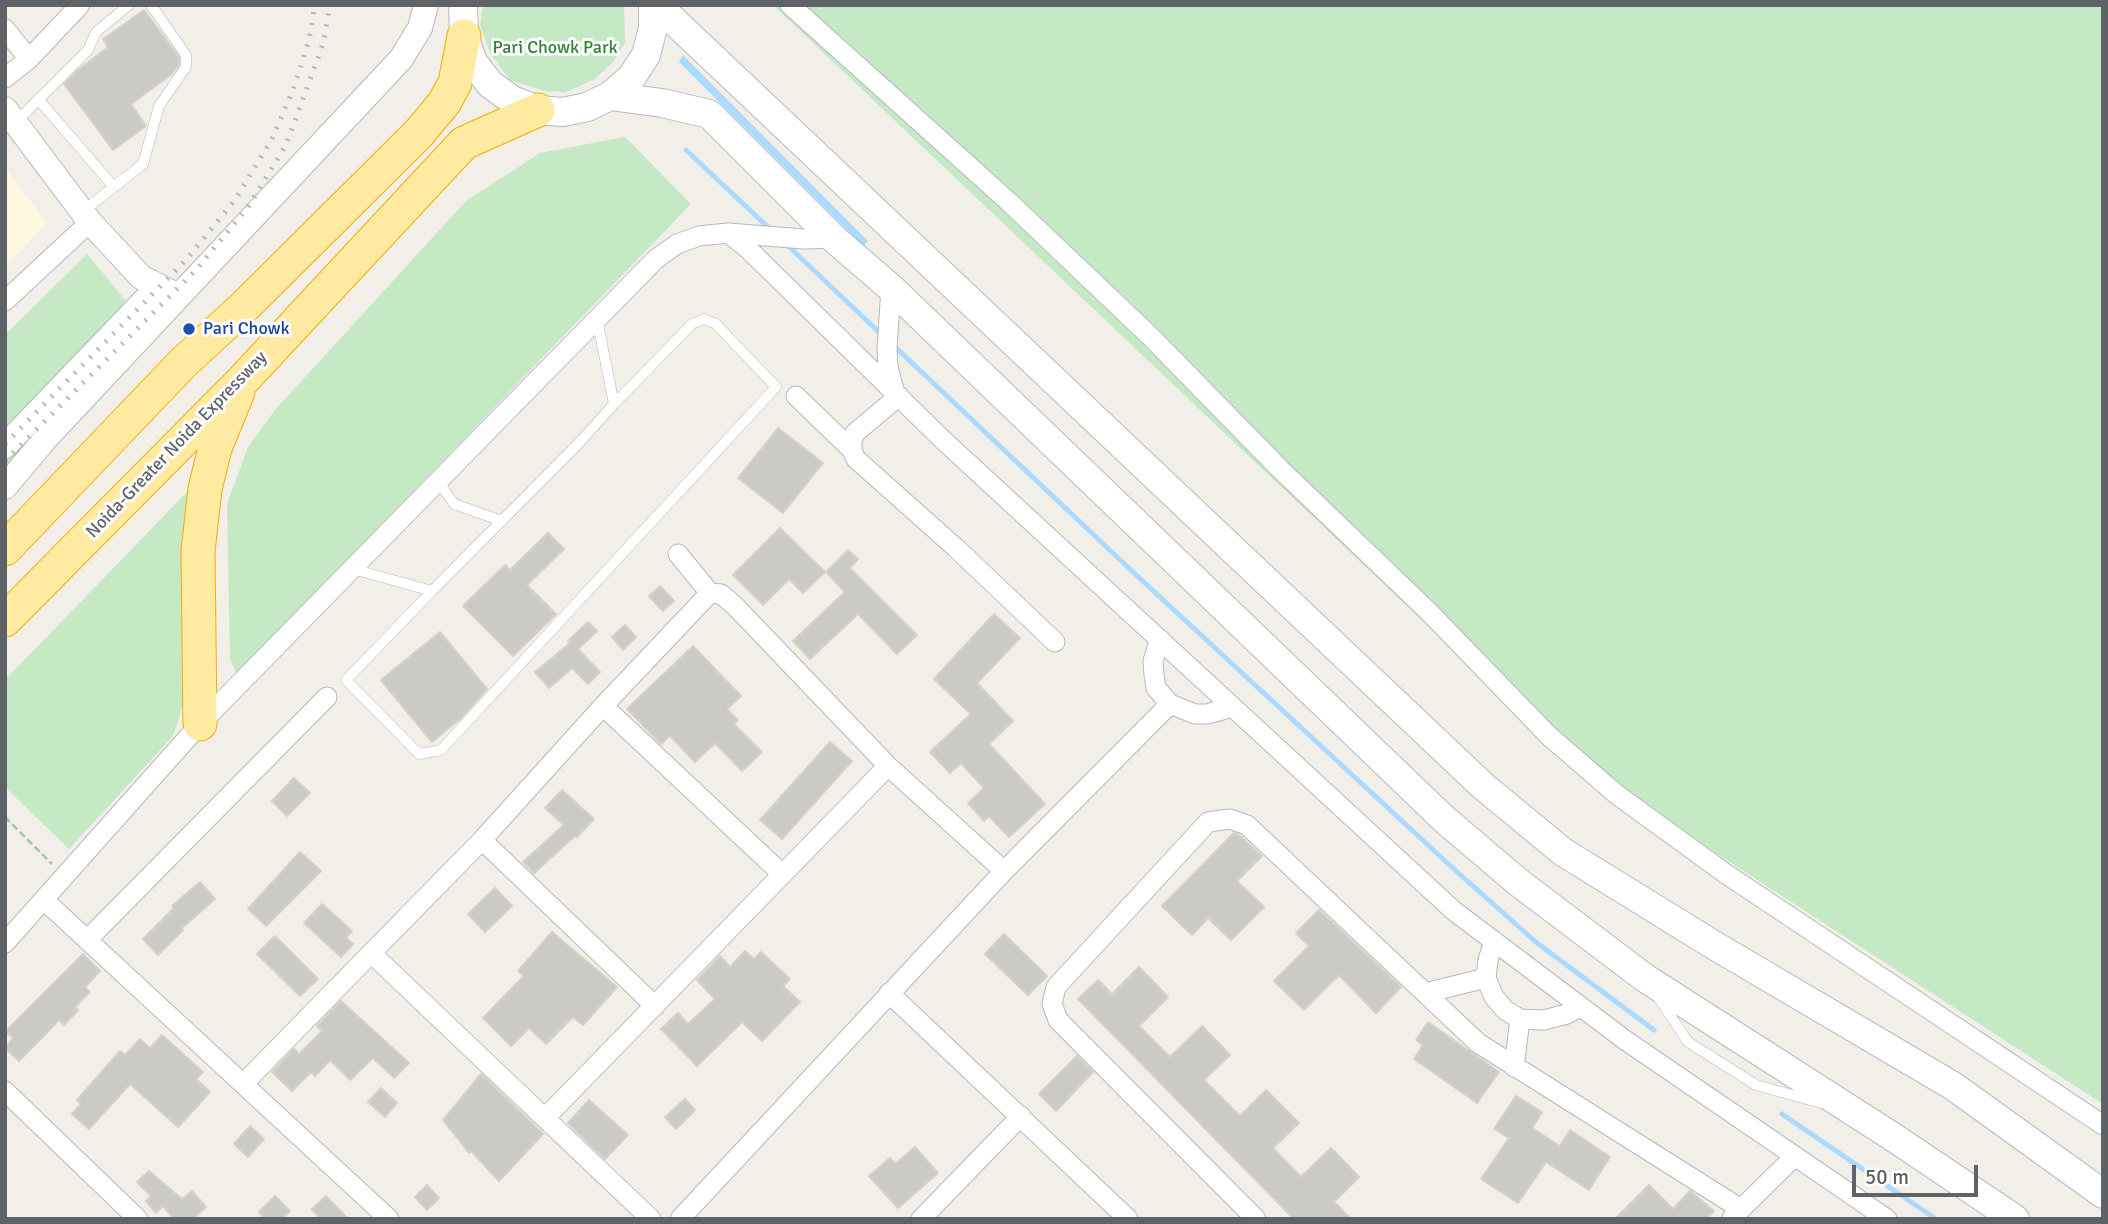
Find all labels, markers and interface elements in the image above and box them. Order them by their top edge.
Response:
park label: Pari Chowk Park [492,37,618,59]
place label: Pari Chowk [203,318,290,340]
marker: Pari Chowk [181,321,197,337]
street label: Noida-Greater Noida Expressway [82,347,272,543]
scale bar [1856,1150,1982,1194]
text: 50 m [1865,1164,1909,1190]

